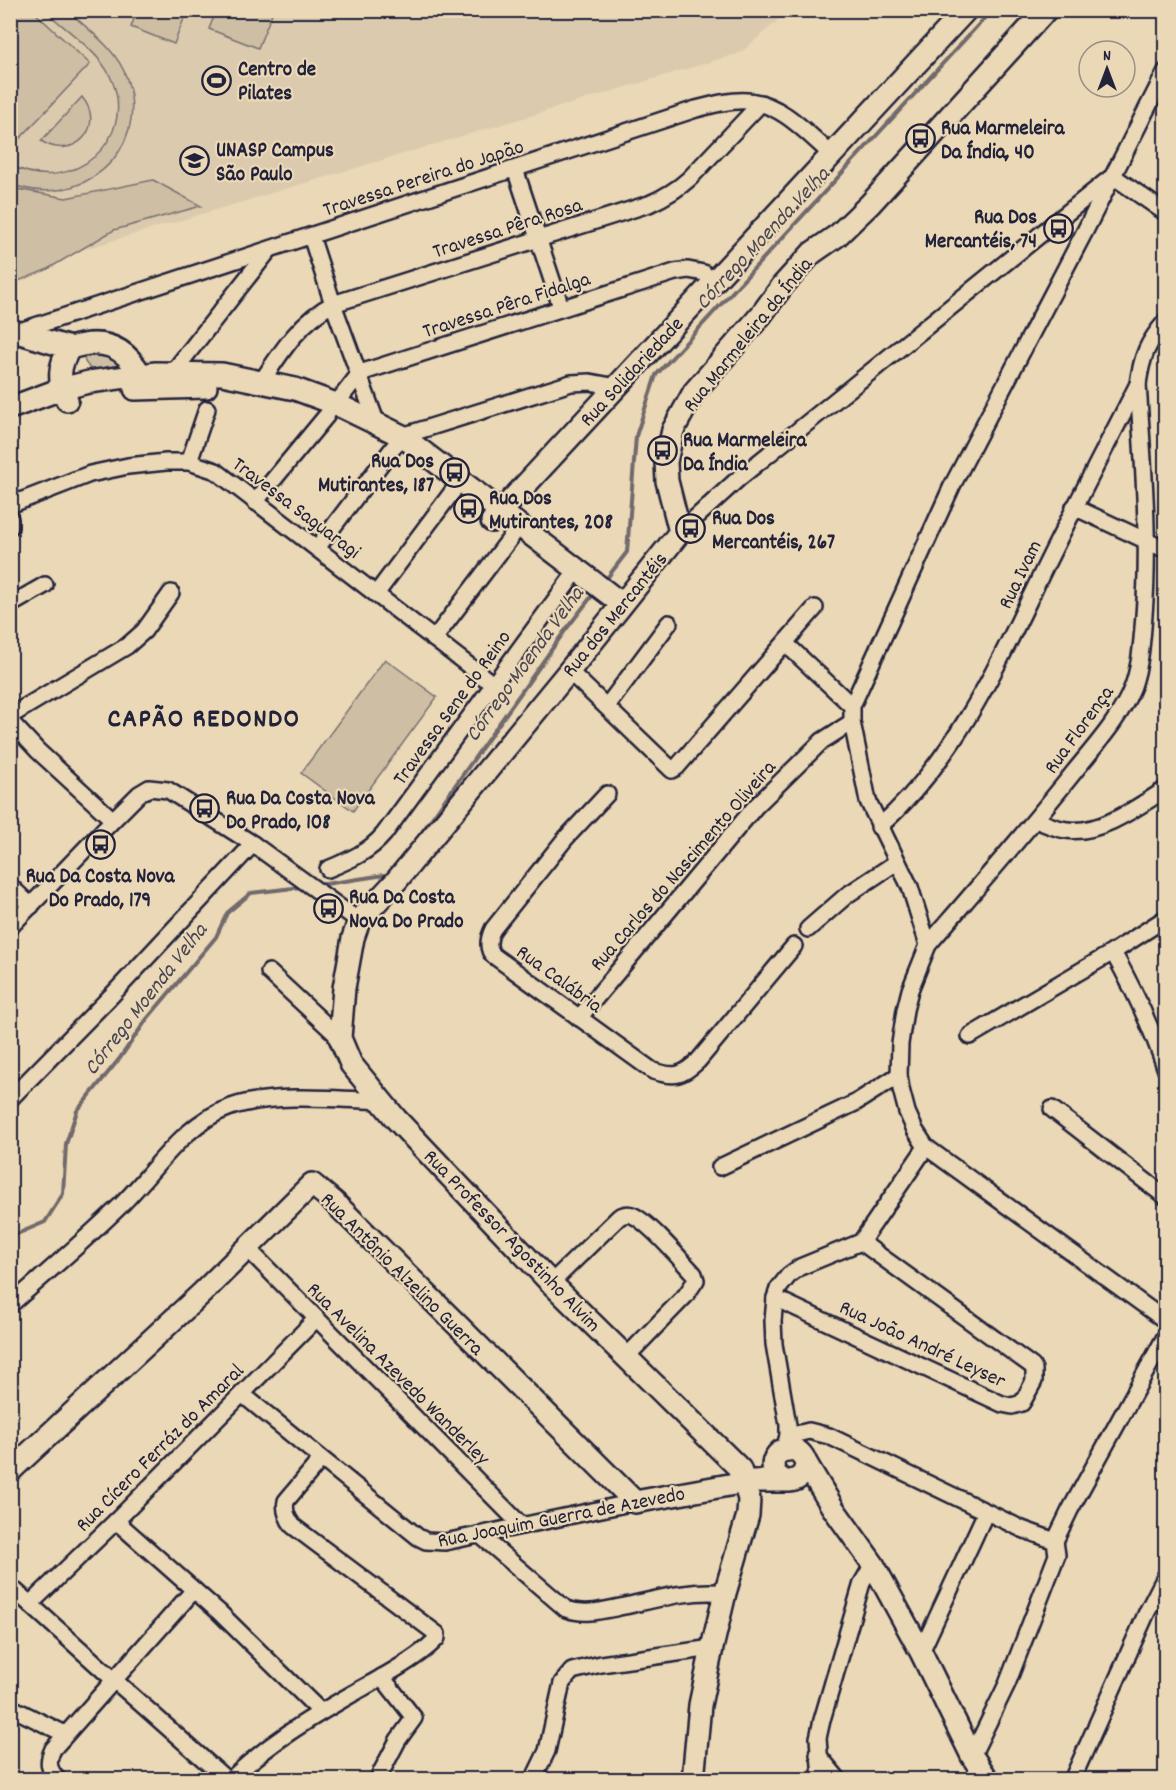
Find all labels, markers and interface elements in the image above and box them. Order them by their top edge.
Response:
north arrow [1077,39,1137,99]
text: N [1103,45,1111,68]
place label: Centro de Pilates [238,56,316,110]
sports icon: Centro de Pilates [201,64,233,96]
place label: Rua Marmeleira Da Índia, 40 [941,115,1065,169]
bus stop icon: Rua Marmeleira Da Índia, 40 [904,123,936,155]
street label: Travessa Pereira do Japão [320,133,528,226]
place label: UNASP Campus São Paulo [216,137,334,191]
school or university icon: UNASP Campus São Paulo [179,145,211,177]
water label: Córrego Moenda Velha [689,160,839,318]
street label: Travessa Pêra Rosa [429,191,588,268]
place label: Rua Dos Mercantéis, 74 [925,204,1037,258]
bus stop icon: Rua Dos Mercantéis, 74 [1042,212,1074,244]
street label: Rua Marmeleira da Índia [677,251,822,420]
street label: Travessa Pêra Fidalga [419,265,596,348]
street label: Rua Solidariedade [574,311,692,435]
place label: Rua Marmeleira Da Índia [683,427,807,481]
bus stop icon: Rua Marmeleira Da Índia [646,435,678,467]
place label: Rua Dos Mutirantes, 187 [318,448,434,502]
street label: Travessa Saguaragi [225,451,366,568]
bus stop icon: Rua Dos Mutirantes, 187 [439,456,471,488]
place label: Rua Dos Mutirantes, 208 [489,485,613,539]
bus stop icon: Rua Dos Mutirantes, 208 [452,493,484,525]
place label: Rua Dos Mercantéis, 267 [712,505,835,559]
bus stop icon: Rua Dos Mercantéis, 267 [675,513,707,545]
street label: Rua Ivam [992,536,1051,615]
street label: Rua dos Mercantéis [556,547,676,685]
water label: Córrego Moenda Velha [459,580,594,749]
street label: Travessa Sene do Reino [387,625,520,792]
street label: Rua Florença [1038,679,1123,781]
district label: CAPÃO REDONDO [107,701,301,740]
street label: Rua Carlos do Nascimento Oliveira [584,754,785,979]
place label: Rua Da Costa Nova Do Prado, 108 [226,785,376,839]
bus stop icon: Rua Da Costa Nova Do Prado, 108 [189,793,221,825]
bus stop icon: Rua Da Costa Nova Do Prado, 179 [84,828,116,860]
place label: Rua Da Costa Nova Do Prado, 179 [26,863,176,917]
place label: Rua Da Costa Nova Do Prado [349,884,464,938]
bus stop icon: Rua Da Costa Nova Do Prado [312,892,344,924]
water label: Córrego Moenda Velha [78,916,217,1083]
street label: Rua Calábria [509,939,609,1023]
street label: Rua Professor Agostinho Alvim [415,1144,606,1340]
street label: Rua Antônio Alzelino Guerra [312,1187,490,1365]
street label: Rua Avelina Azevedo Wanderley [298,1277,496,1474]
street label: Rua João André Leyser [834,1294,1010,1398]
street label: Rua Cícero Ferráz do Amaral [70,1358,252,1540]
street label: Rua Joaquim Guerra de Azevedo [435,1480,688,1558]

